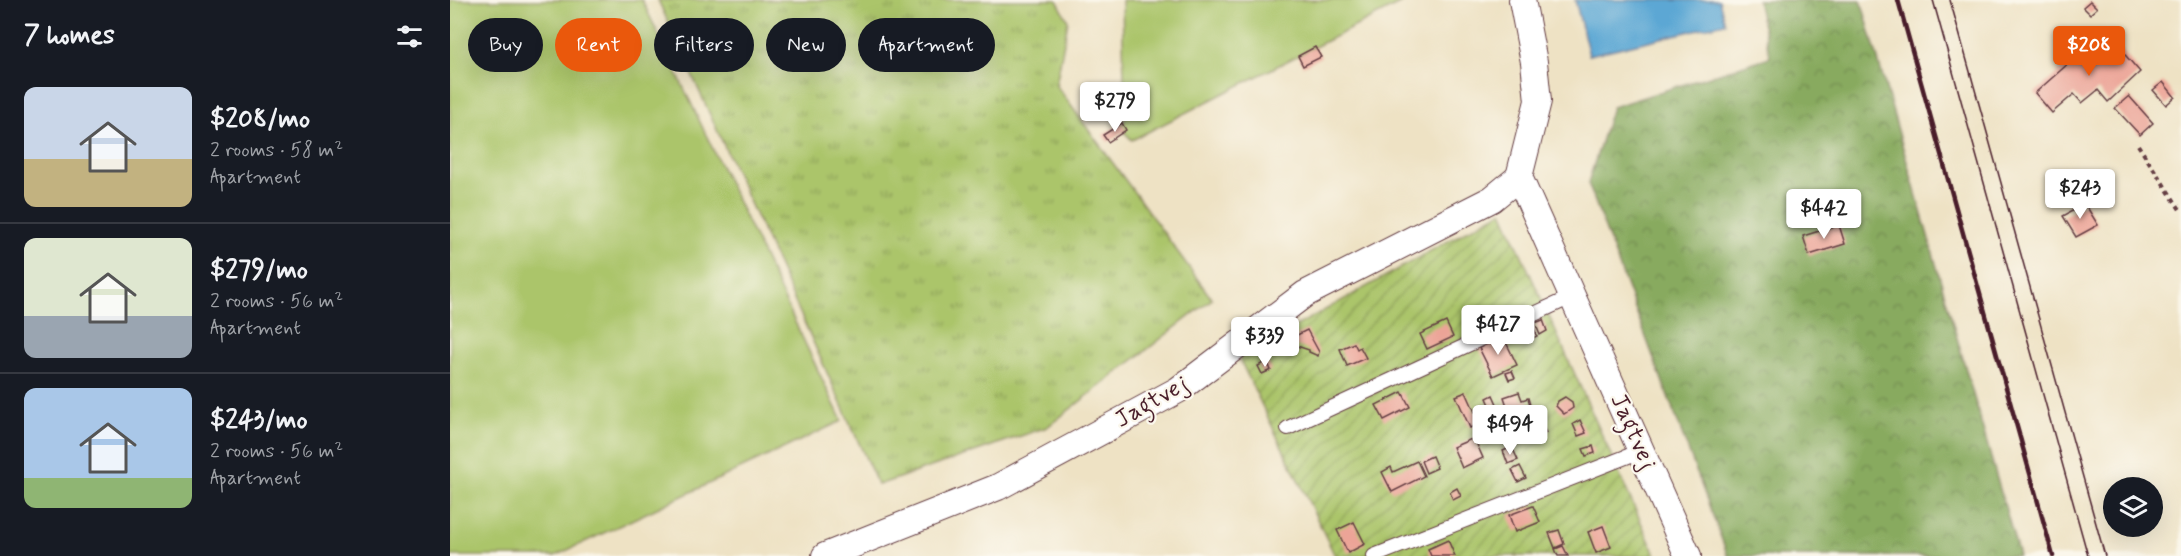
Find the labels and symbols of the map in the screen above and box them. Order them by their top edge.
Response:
pin: $208 [2053,26,2125,77]
pin: $279 [1079,82,1151,133]
pin: $243 [2044,169,2116,220]
pin: $442 [1788,189,1860,240]
pin: $427 [1462,305,1534,356]
pin: $339 [1229,317,1301,368]
street label: Jagtvej [1110,369,1196,438]
street label: Jagtvej [1600,389,1663,476]
pin: $494 [1474,405,1546,456]

